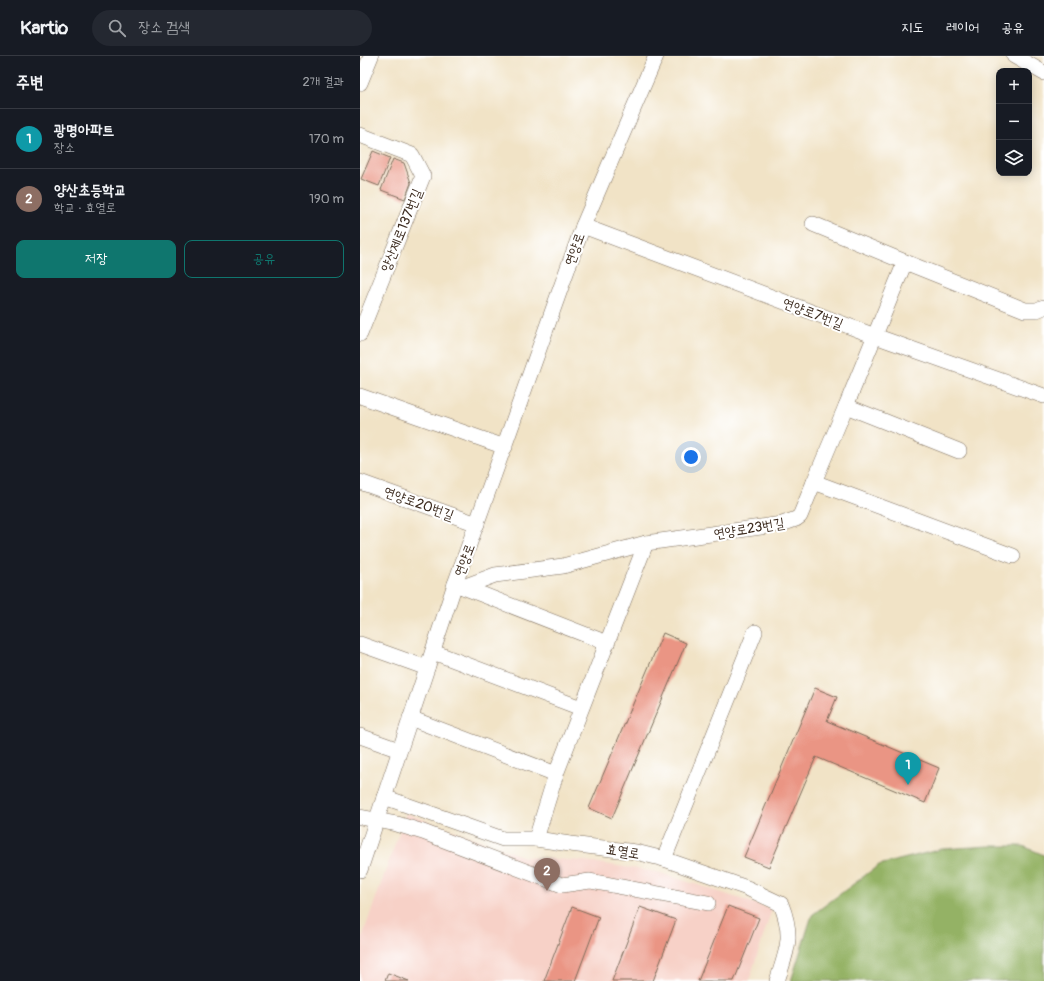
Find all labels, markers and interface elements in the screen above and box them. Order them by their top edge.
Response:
search box [92,10,372,46]
text: Kartio [20,16,68,40]
icon: search [106,17,128,39]
text: 장소 검색 [138,18,190,37]
text: 지도 [901,19,924,36]
text: 레이어 [946,19,979,36]
text: 공유 [1001,19,1024,36]
map controls [996,68,1032,176]
button: + [996,68,1032,104]
text: 주변 [16,72,43,93]
text: 2개 결과 [303,74,344,90]
button: − [996,104,1032,140]
text: 광명아파트 [54,121,114,140]
text: 1 [26,131,32,147]
text: 170 m [309,131,344,147]
text: 장소 [54,140,75,156]
button: layers [996,140,1032,176]
text: 양산초등학교 [54,181,126,200]
street label: 양산제로137번길 [377,185,426,274]
text: 2 [25,191,33,207]
text: 190 m [309,191,344,207]
text: 학교 · 효열로 [54,200,116,216]
street label: 연양로 [561,230,588,268]
button: 저장 [16,240,176,278]
button: 공유 [184,240,344,278]
street label: 연양로7번길 [780,294,846,333]
your location [681,447,701,467]
street label: 연양로20번길 [381,483,457,524]
street label: 연양로23번길 [712,514,786,542]
street label: 연양로 [450,541,478,579]
pin: 1 [895,752,921,785]
street label: 효열로 [605,840,641,863]
pin: 2 [534,858,560,891]

